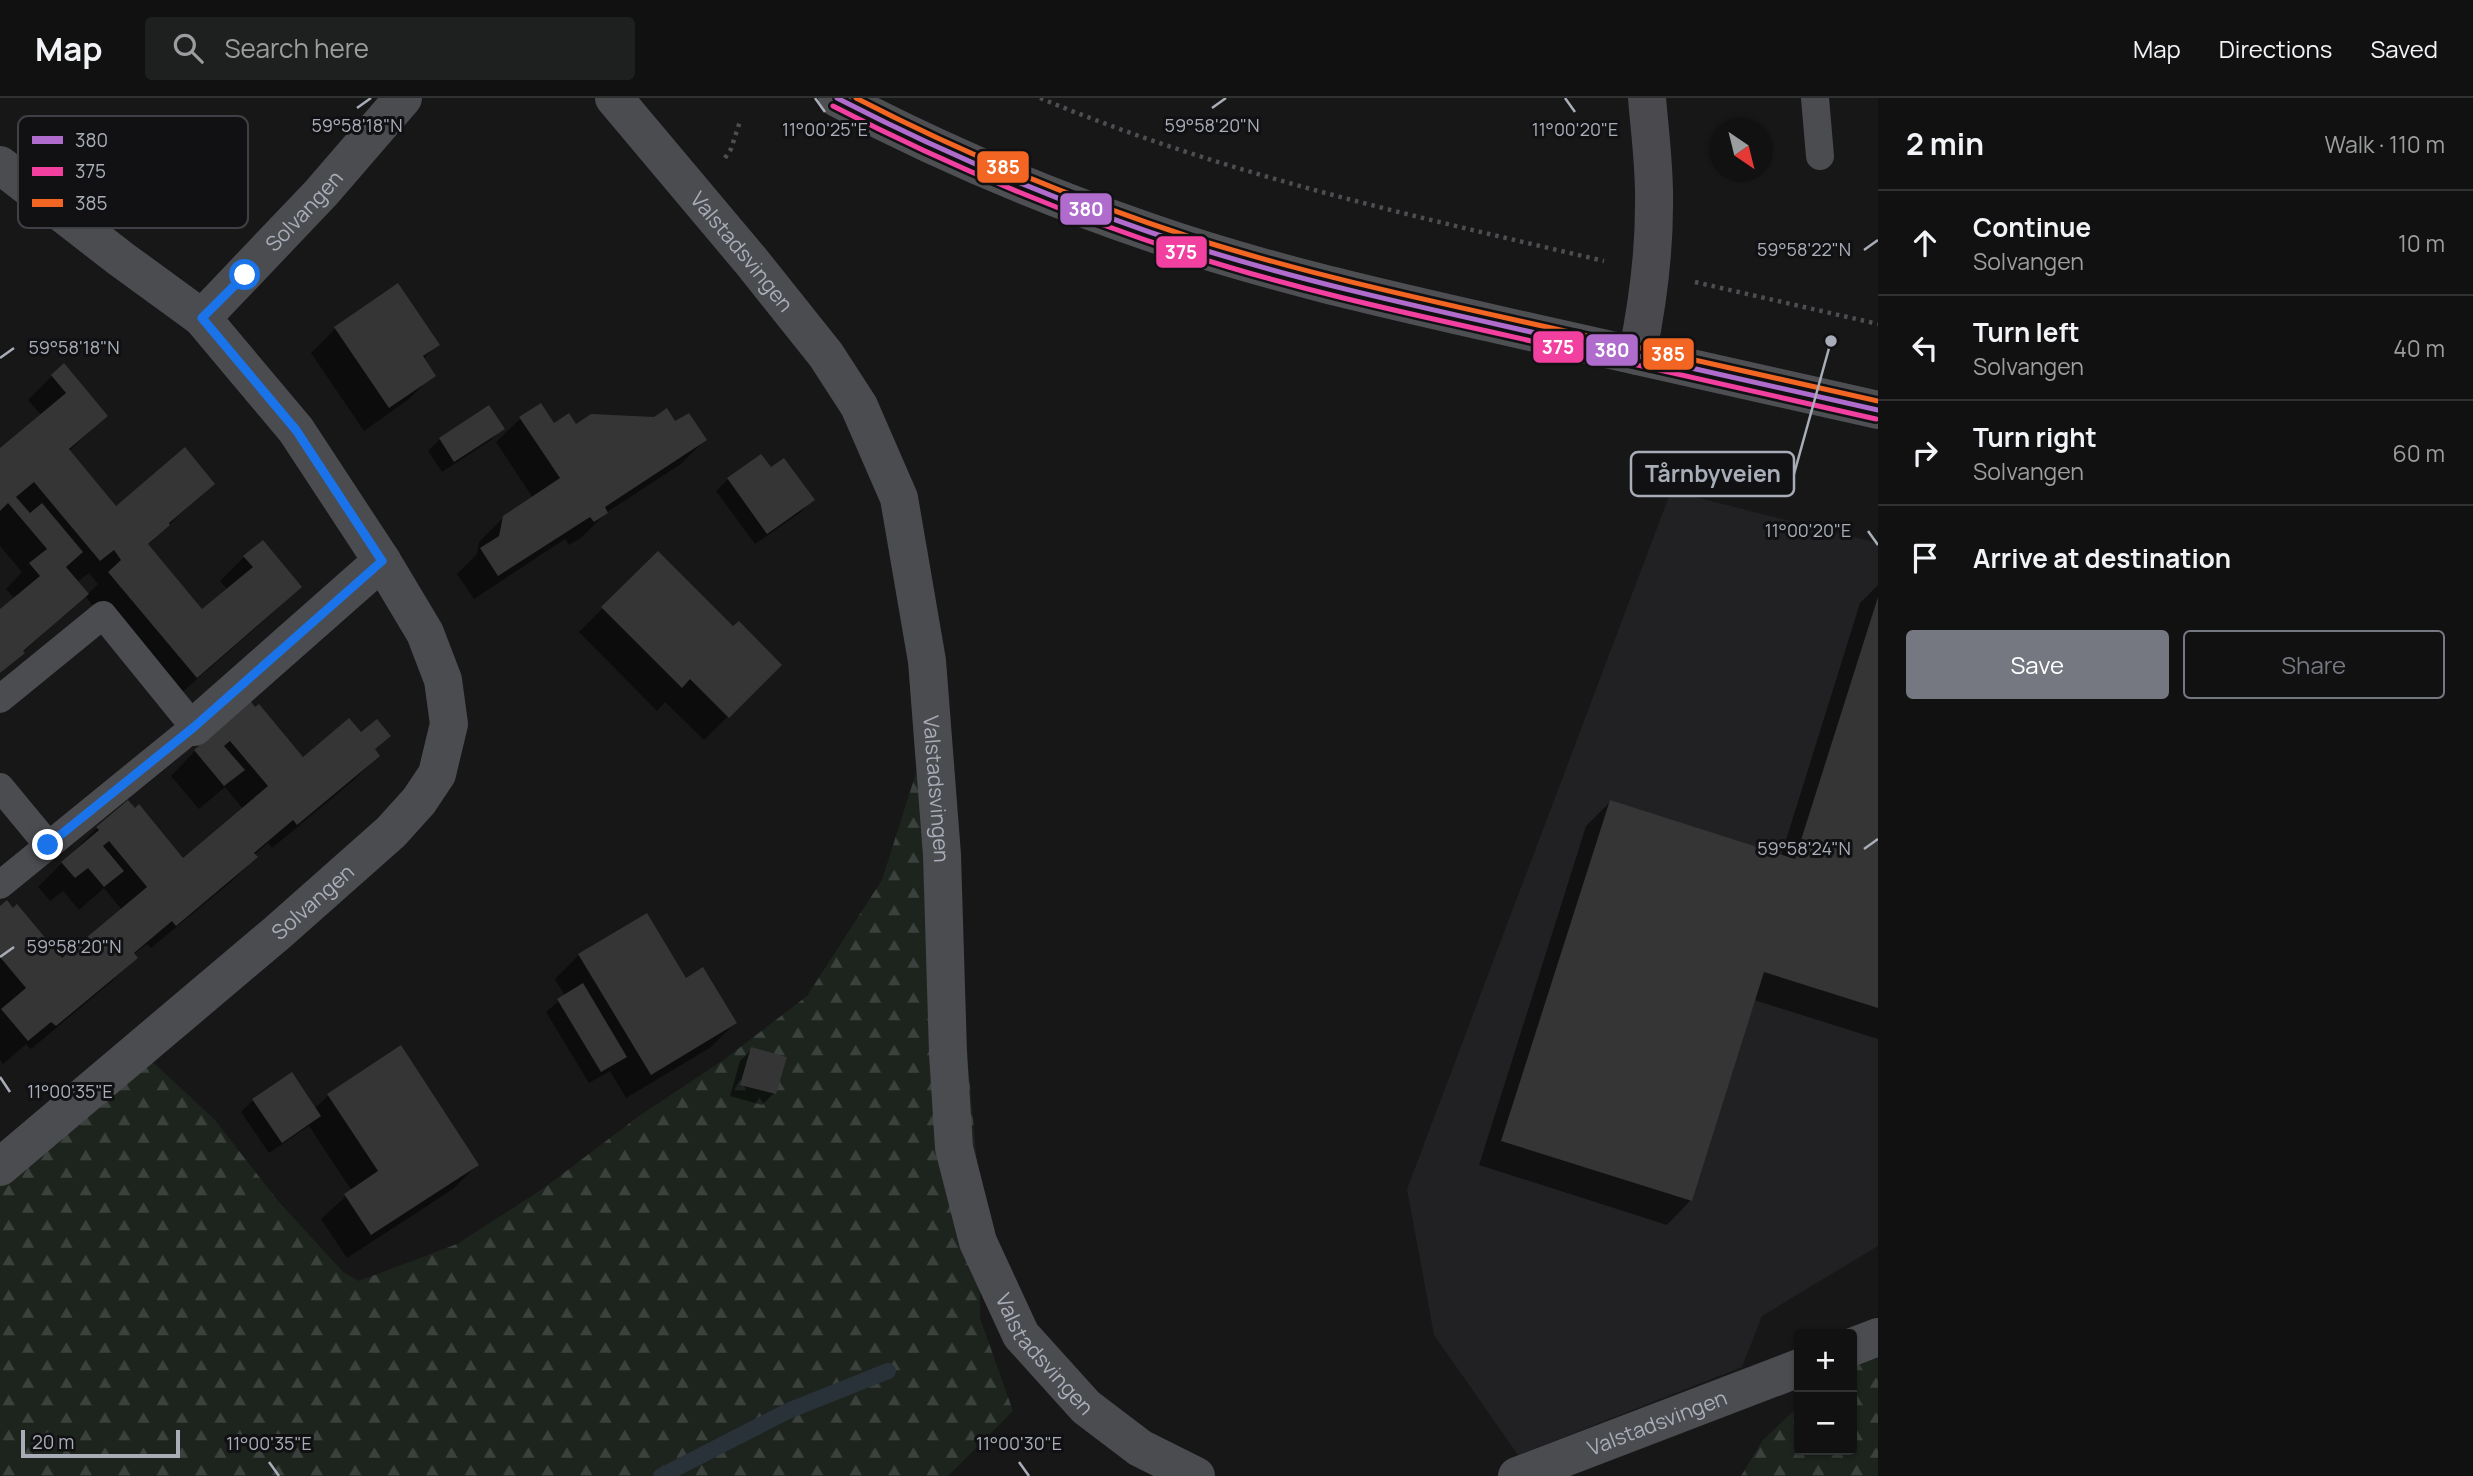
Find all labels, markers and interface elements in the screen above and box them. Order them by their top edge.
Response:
search box [145,17,635,80]
text: Map [35,26,103,71]
icon: search [169,29,207,67]
text: Search here [225,30,369,66]
text: Map [2133,32,2181,65]
text: Directions [2219,32,2332,65]
text: Saved [2370,32,2438,65]
text: 59°58'18"N [311,113,403,137]
text: 59°58'20"N [1165,113,1259,137]
legend [18,116,248,228]
text: 11°00'25"E [782,117,868,141]
text: 11°00'20"E [1532,117,1618,141]
north arrow [1710,119,1773,182]
text: 2 min [1906,123,1984,164]
text: 380 [75,127,108,153]
text: Walk · 110 m [2324,128,2445,160]
line badge: 385 [976,150,1030,184]
text: 385 [986,154,1020,180]
text: 375 [75,158,106,184]
street label: Solvangen [259,164,349,257]
street label: Valstadsvingen [685,186,800,317]
text: 385 [75,190,108,216]
line badge: 380 [1059,192,1113,226]
text: 380 [1068,196,1104,222]
text: Continue [1973,209,2091,245]
icon: ahead [1906,224,1944,262]
text: 10 m [2398,227,2445,259]
line badge: 375 [1155,235,1208,269]
text: 59°58'22"N [1757,237,1851,261]
text: 375 [1165,239,1197,265]
text: Solvangen [1973,245,2084,277]
route start [229,259,260,290]
text: Turn left [1973,314,2080,350]
icon: left [1906,329,1944,367]
line badge: 375 [1532,330,1585,364]
text: 40 m [2393,332,2445,364]
line badge: 380 [1585,333,1639,367]
text: 375 [1542,334,1574,360]
text: 59°58'18"N [28,335,120,359]
text: 380 [1594,337,1630,363]
line badge: 385 [1642,337,1695,371]
text: 385 [1651,341,1685,367]
text: Solvangen [1973,350,2084,382]
text: Turn right [1973,419,2097,455]
icon: right [1906,434,1944,472]
text: 60 m [2393,437,2445,469]
callout: Tårnbyveien [1631,452,1794,496]
text: Solvangen [1973,455,2084,487]
text: Tårnbyveien [1645,457,1781,489]
text: 11°00'20"E [1765,518,1851,542]
icon: arrive [1906,539,1944,577]
text: Arrive at destination [1973,540,2231,576]
button: Save [1906,630,2169,699]
button: Share [2183,630,2445,699]
street label: Valstadsvingen [917,714,956,863]
route end [32,829,63,860]
text: 59°58'24"N [1757,836,1851,860]
street label: Solvangen [265,857,360,946]
text: 59°58'20"N [27,934,121,958]
text: 11°00'35"E [27,1079,113,1103]
street label: Valstadsvingen [990,1289,1100,1421]
map controls [1794,1329,1857,1455]
button: + [1794,1329,1857,1392]
street label: Valstadsvingen [1583,1383,1731,1462]
button: − [1794,1392,1857,1455]
scale bar [21,1427,180,1459]
text: 20 m [32,1429,74,1455]
text: 11°00'35"E [226,1431,312,1455]
text: 11°00'30"E [976,1431,1062,1455]

